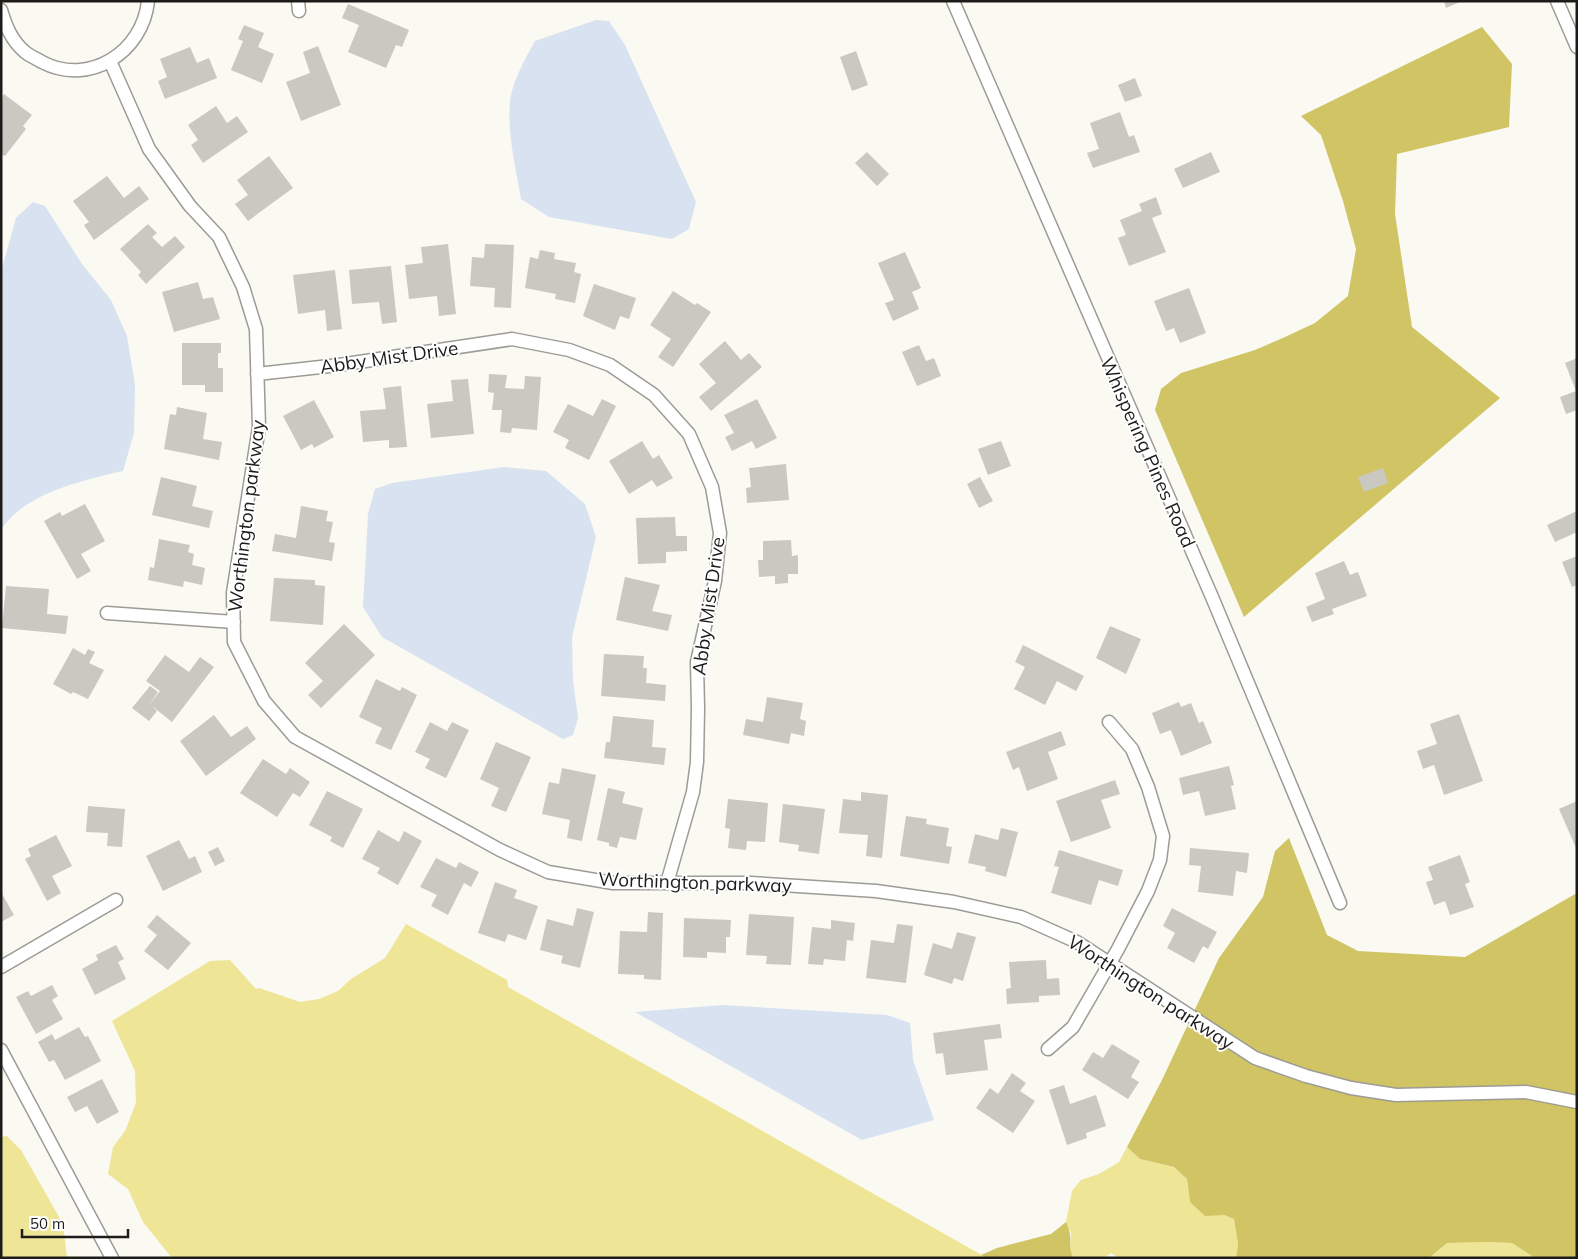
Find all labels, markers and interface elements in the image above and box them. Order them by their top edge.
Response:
street label: Abby Mist Drive [318,335,460,379]
street label: Whispering Pines Road [1095,353,1201,551]
street label: Worthington parkway [222,418,270,614]
street label: Abby Mist Drive [686,535,730,677]
street label: Worthington parkway [598,867,792,897]
street label: Worthington parkway [1063,929,1239,1055]
scale bar [22,1206,129,1238]
text: 50 m [30,1214,65,1233]

